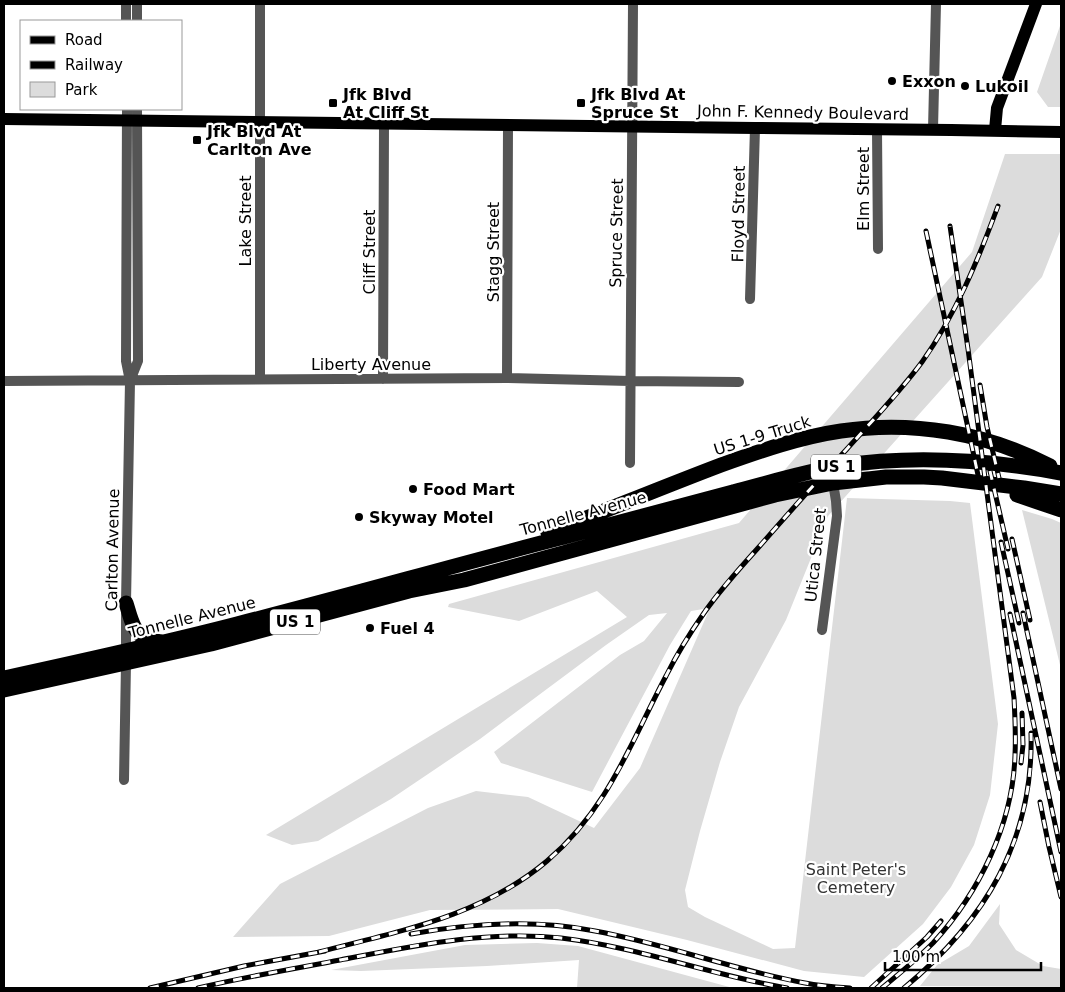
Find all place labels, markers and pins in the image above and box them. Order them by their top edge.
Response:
place label: Exxon [902,72,956,91]
marker: Exxon [886,75,898,87]
place label: Lukoil [975,77,1029,96]
marker: Lukoil [959,80,971,92]
place label: Jfk Blvd At Cliff St [342,85,429,122]
place label: Jfk Blvd At Spruce St [590,85,686,122]
marker: Jfk Blvd At Cliff St [327,97,339,109]
marker: Jfk Blvd At Spruce St [575,97,587,109]
place label: Jfk Blvd At Carlton Ave [206,122,312,159]
marker: Jfk Blvd At Carlton Ave [191,134,203,146]
place label: Food Mart [423,480,515,499]
marker: Food Mart [407,483,419,495]
place label: Skyway Motel [369,508,494,527]
marker: Skyway Motel [353,511,365,523]
place label: Fuel 4 [380,619,435,638]
marker: Fuel 4 [364,622,376,634]

